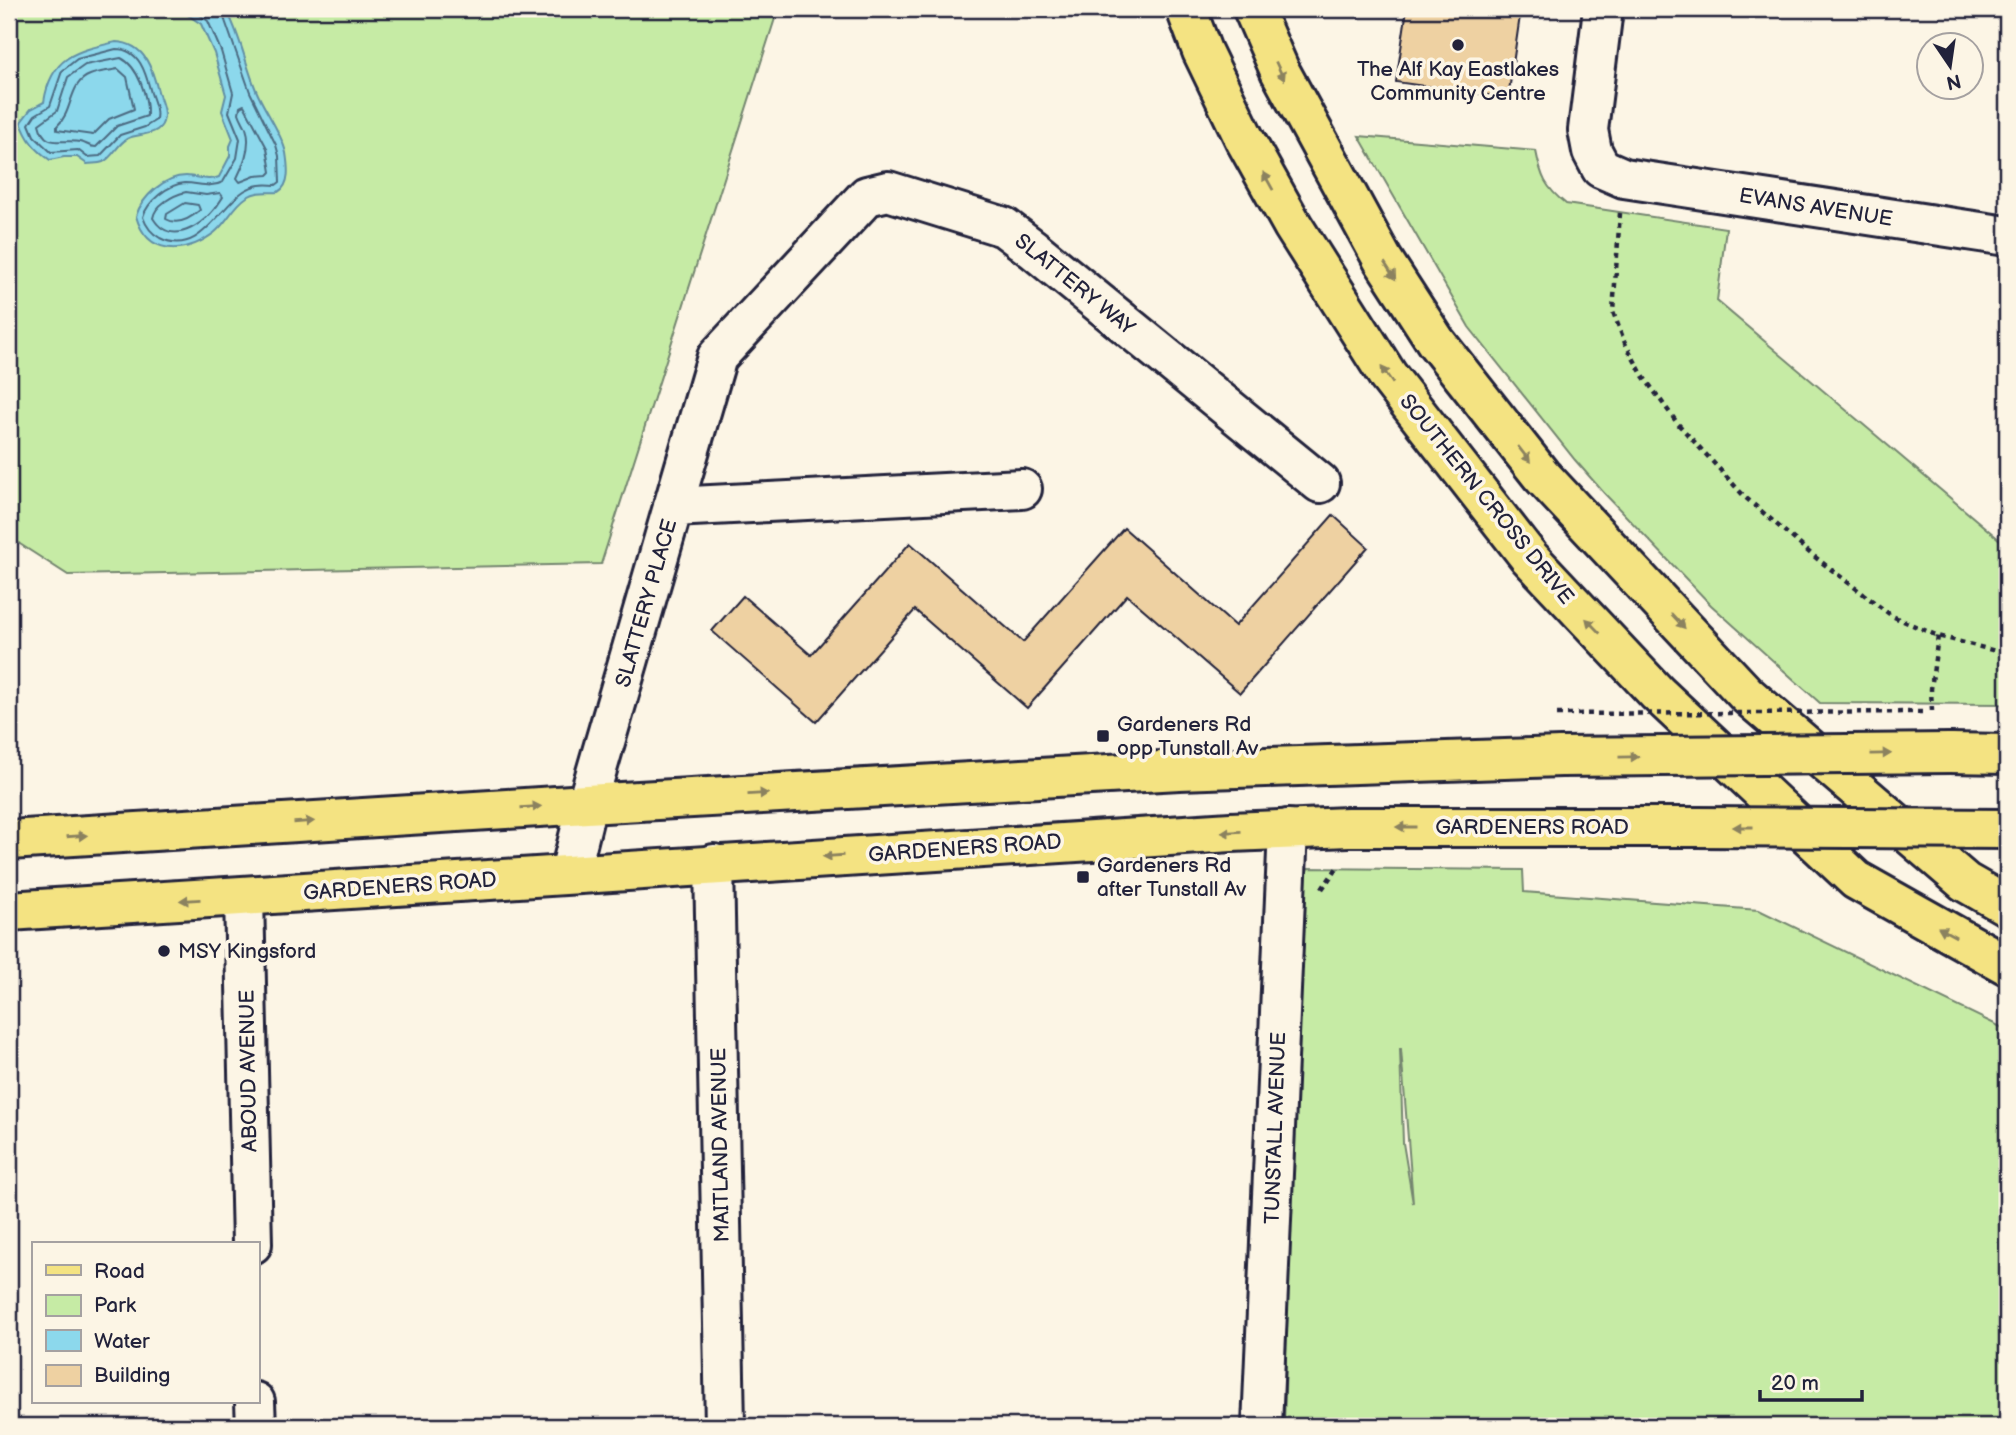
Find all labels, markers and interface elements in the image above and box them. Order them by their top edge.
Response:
north arrow [1914,32,1984,102]
marker: The Alf Kay Eastlakes Community Centre [1450,37,1466,53]
place label: The Alf Kay Eastlakes Community Centre [1357,57,1559,106]
one-way arrow [1274,61,1286,81]
text: N [1944,68,1963,94]
one-way arrow [1262,171,1274,191]
street label: EVANS AVENUE [1737,183,1894,232]
street label: SLATTERY WAY [1010,228,1140,341]
one-way arrow [1383,261,1396,280]
one-way arrow [1380,366,1394,384]
street label: SOUTHERN CROSS DRIVE [1394,389,1579,609]
one-way arrow [1517,444,1532,462]
street label: SLATTERY PLACE [611,516,682,690]
one-way arrow [1670,612,1686,630]
one-way arrow [1586,618,1602,635]
place label: Gardeners Rd opp Tunstall Av [1117,712,1259,761]
marker: Gardeners Rd opp Tunstall Av [1095,728,1111,744]
one-way arrow [1870,748,1892,760]
one-way arrow [1618,751,1640,762]
one-way arrow [747,788,769,799]
one-way arrow [520,801,542,812]
street label: GARDENERS ROAD [1435,815,1629,840]
one-way arrow [293,816,315,827]
one-way arrow [1395,821,1417,833]
one-way arrow [1732,821,1754,833]
one-way arrow [1220,826,1242,837]
street label: GARDENERS ROAD [868,829,1063,868]
one-way arrow [66,830,88,841]
one-way arrow [822,851,844,862]
place label: Gardeners Rd after Tunstall Av [1097,853,1247,902]
street label: GARDENERS ROAD [303,867,498,906]
marker: Gardeners Rd after Tunstall Av [1075,869,1091,885]
one-way arrow [179,895,201,906]
one-way arrow [1938,926,1957,938]
place label: MSY Kingsford [178,939,316,964]
marker: MSY Kingsford [156,943,172,959]
street label: ABOUD AVENUE [235,990,262,1152]
street label: TUNSTALL AVENUE [1260,1032,1291,1224]
street label: MAITLAND AVENUE [706,1047,735,1243]
legend [32,1242,259,1404]
text: Road [94,1259,145,1284]
text: Park [94,1293,137,1318]
text: Water [94,1329,150,1354]
scale bar [1760,1358,1862,1402]
text: Building [94,1363,170,1388]
text: 20 m [1771,1371,1819,1396]

